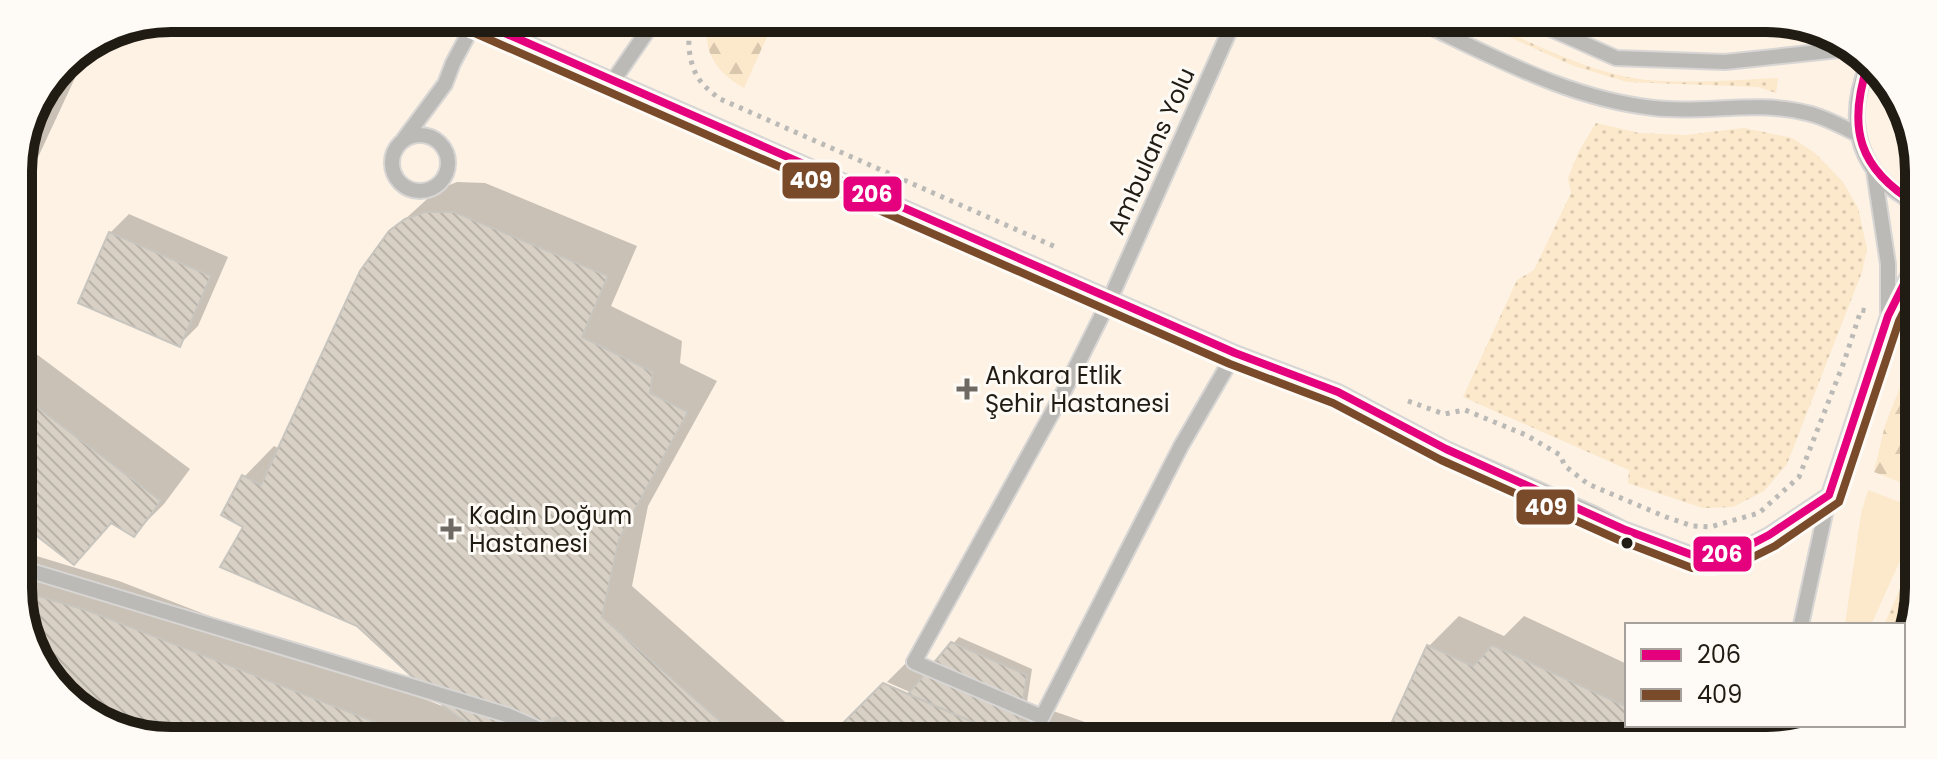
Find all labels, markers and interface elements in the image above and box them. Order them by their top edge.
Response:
street label: Ambulans Yolu [1099,62,1203,240]
line badge: 409 [781,161,841,200]
text: 409 [790,165,832,196]
line badge: 206 [842,175,903,213]
text: 206 [852,179,892,210]
place label: Ankara Etlik Şehir Hastanesi [985,359,1170,420]
marker: Ankara Etlik Şehir Hastanesi [956,378,978,400]
line badge: 409 [1515,488,1576,526]
text: 409 [1525,492,1567,523]
place label: Kadın Doğum Hastanesi [469,499,632,560]
marker: Kadın Doğum Hastanesi [440,518,462,540]
unlabelled marker [1619,535,1635,551]
line badge: 206 [1692,535,1753,573]
text: 206 [1702,539,1742,570]
legend [1625,623,1905,727]
text: 206 [1697,638,1741,671]
text: 409 [1697,678,1742,711]

